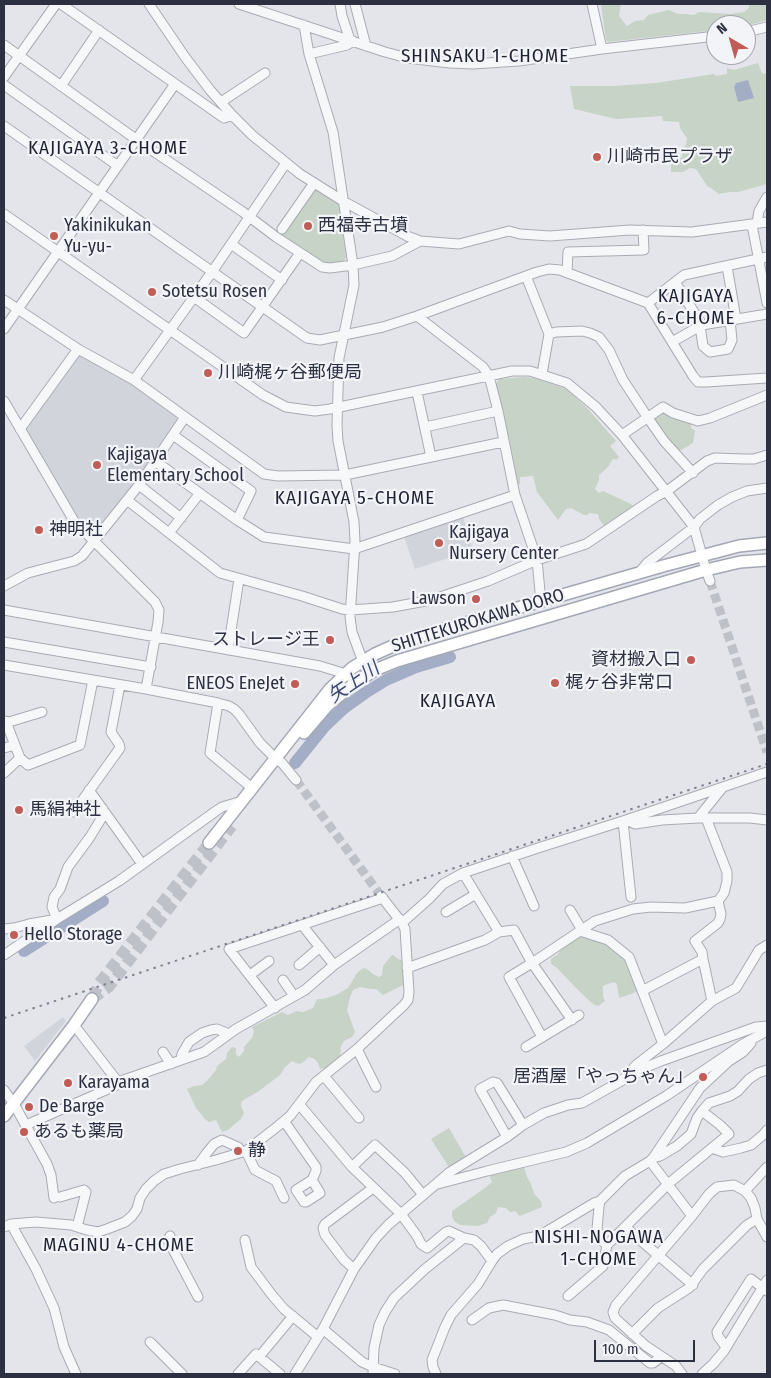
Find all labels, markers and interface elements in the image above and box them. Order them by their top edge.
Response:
north arrow [706,15,756,65]
text: N [714,19,731,38]
district label: SHINSAKU 1-CHOME [399,46,571,68]
district label: KAJIGAYA 3-CHOME [26,138,190,160]
place label: 川崎市民プラザ [607,146,733,168]
marker: 川崎市民プラザ [591,151,603,163]
place label: Yakinikukan Yu-yu- [64,215,151,258]
place label: 西福寺古墳 [318,215,408,237]
marker: 西福寺古墳 [302,220,314,232]
marker: Yakinikukan Yu-yu- [48,230,60,242]
place label: Sotetsu Rosen [162,281,267,303]
marker: Sotetsu Rosen [146,286,158,298]
district label: KAJIGAYA 6-CHOME [656,286,736,330]
place label: 川崎梶ヶ谷郵便局 [218,362,362,384]
marker: 川崎梶ヶ谷郵便局 [202,367,214,379]
place label: Kajigaya Elementary School [107,444,244,486]
marker: Kajigaya Elementary School [91,459,103,471]
district label: KAJIGAYA 5-CHOME [273,488,437,510]
place label: 神明社 [49,519,103,541]
place label: Kajigaya Nursery Center [449,522,558,564]
marker: 神明社 [33,524,45,536]
marker: Kajigaya Nursery Center [433,537,445,549]
street label: SHITTEKUROKAWA DORO [389,584,567,658]
place label: Lawson [411,588,466,610]
marker: Lawson [470,593,482,605]
place label: ストレージ王 [212,629,320,651]
marker: ストレージ王 [324,634,336,646]
place label: 資材搬入口 [591,649,681,671]
marker: 資材搬入口 [685,654,697,666]
water label: 矢上川 [324,658,384,708]
place label: 梶ヶ谷非常口 [565,672,673,694]
place label: ENEOS EneJet [187,673,285,695]
marker: 梶ヶ谷非常口 [549,677,561,689]
marker: ENEOS EneJet [289,678,301,690]
district label: KAJIGAYA [419,691,497,713]
place label: 馬絹神社 [29,799,101,821]
marker: 馬絹神社 [13,804,25,816]
place label: Hello Storage [24,924,122,946]
marker: Hello Storage [8,929,20,941]
place label: 居酒屋「やっちゃん」 [513,1066,693,1088]
marker: 居酒屋「やっちゃん」 [697,1071,709,1083]
place label: Karayama [78,1072,150,1094]
marker: Karayama [62,1077,74,1089]
place label: De Barge [39,1096,104,1118]
marker: De Barge [23,1101,35,1113]
place label: あるも薬局 [34,1121,124,1143]
marker: あるも薬局 [18,1126,30,1138]
place label: 静 [248,1140,266,1162]
marker: 静 [232,1145,244,1157]
district label: NISHI-NOGAWA 1-CHOME [532,1227,666,1271]
district label: MAGINU 4-CHOME [41,1235,197,1257]
scale bar [596,1330,697,1362]
text: 100 m [602,1340,639,1358]

